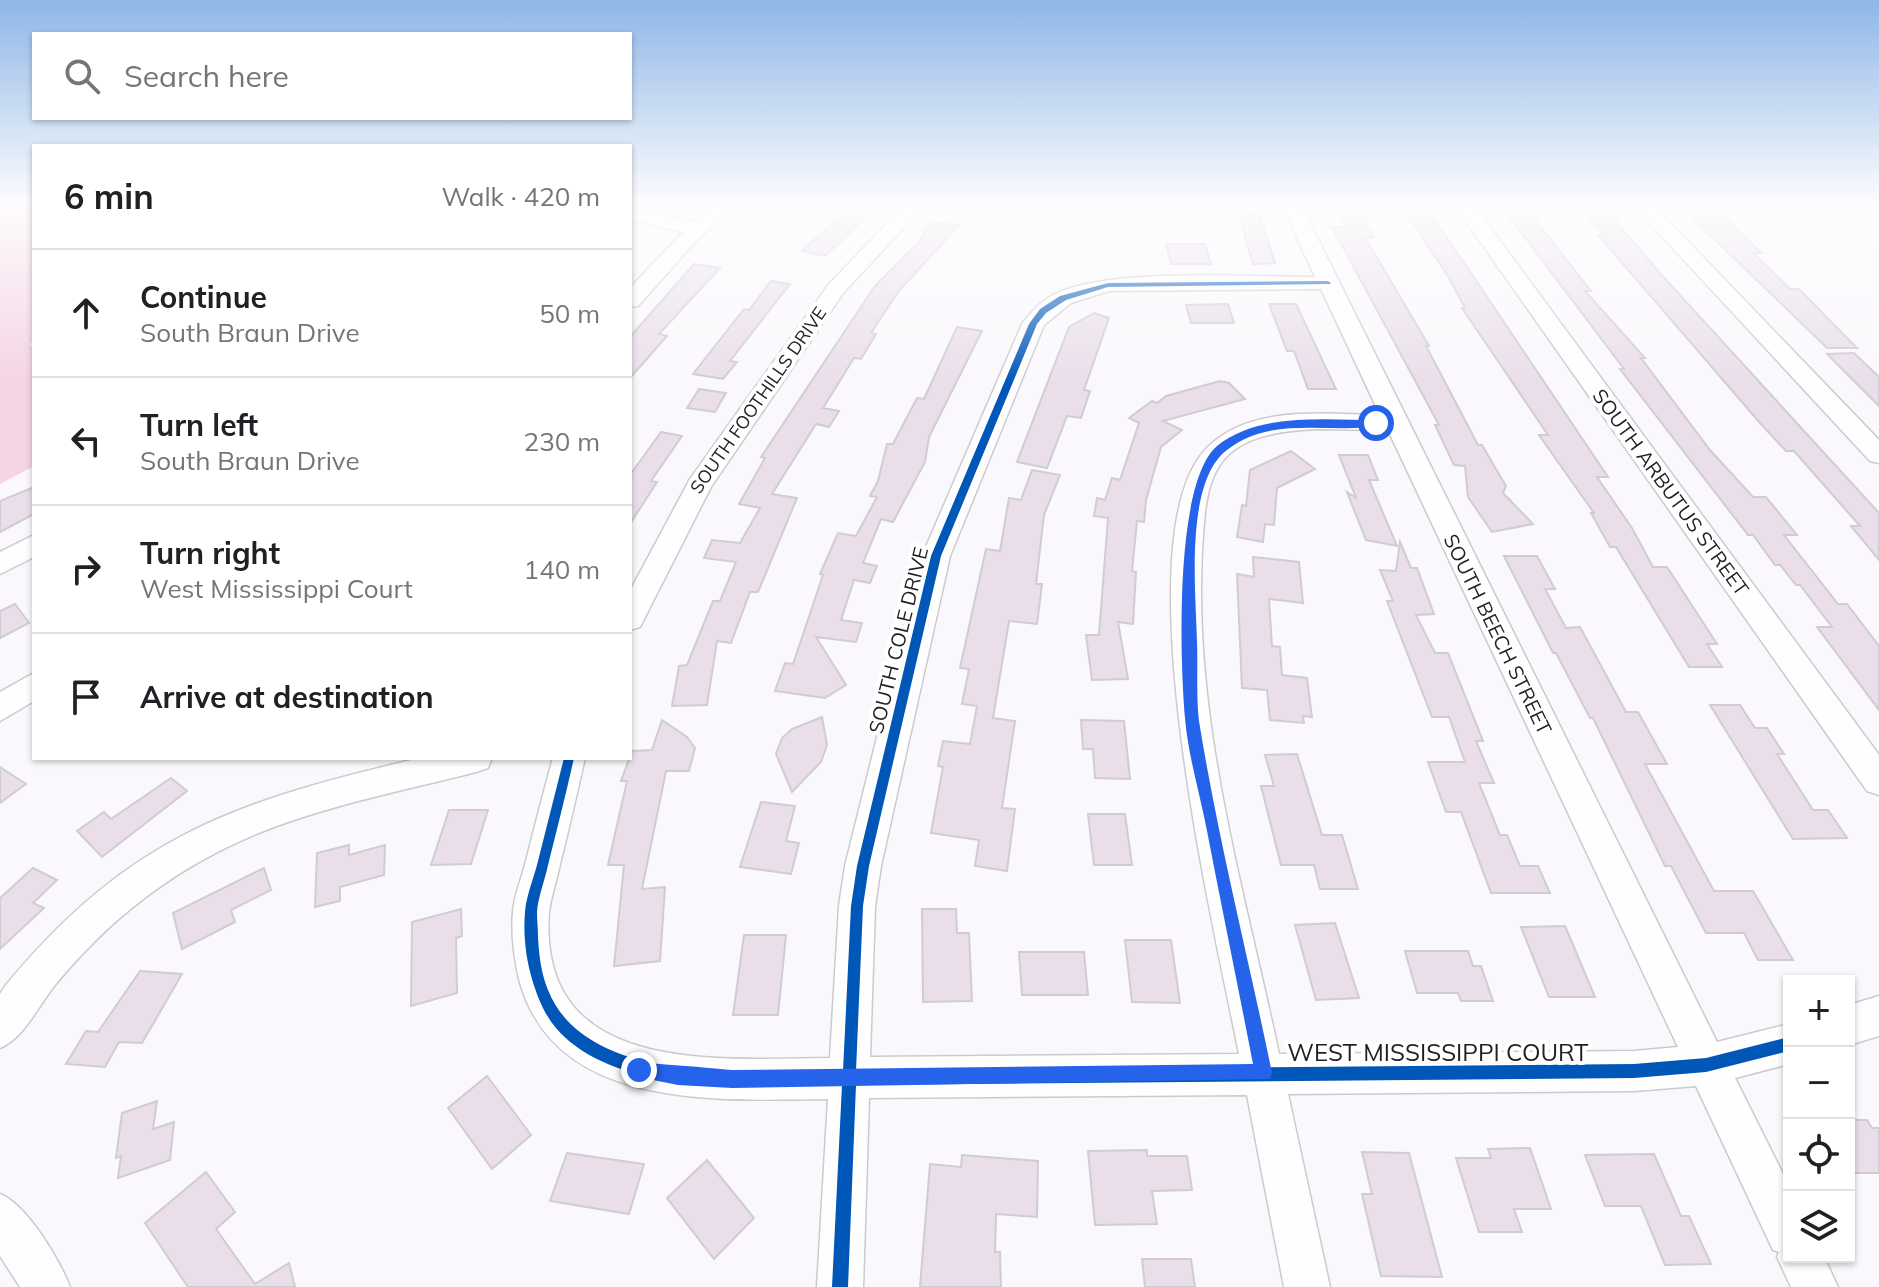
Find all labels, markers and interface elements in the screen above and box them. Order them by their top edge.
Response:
search box [32,32,632,120]
icon: search [60,54,104,98]
text: Search here [124,57,289,95]
text: 6 min [64,175,154,218]
text: Walk · 420 m [441,180,600,213]
text: Continue [140,278,267,316]
icon: ahead [64,291,108,335]
text: 50 m [539,297,600,330]
street label: SOUTH FOOTHILLS DRIVE [685,302,831,498]
text: South Braun Drive [140,316,360,349]
street label: SOUTH ARBUTUS STREET [1588,384,1754,600]
route start [1358,405,1394,441]
text: Turn left [140,406,258,444]
icon: left [64,419,108,463]
text: 230 m [524,425,600,458]
text: South Braun Drive [140,444,360,477]
street label: SOUTH BEECH STREET [1439,530,1557,738]
text: Turn right [140,534,280,572]
street label: SOUTH COLE DRIVE [863,544,933,736]
icon: right [64,547,108,591]
text: 140 m [524,553,600,586]
text: West Mississippi Court [140,572,413,605]
icon: arrive [64,675,108,719]
text: Arrive at destination [140,678,434,716]
map controls [1783,975,1855,1263]
button: + [1783,975,1855,1047]
street label: WEST MISSISSIPPI COURT [1287,1037,1589,1067]
button: − [1783,1047,1855,1119]
route end [621,1052,657,1088]
button: locate [1783,1119,1855,1191]
button: layers [1783,1191,1855,1263]

